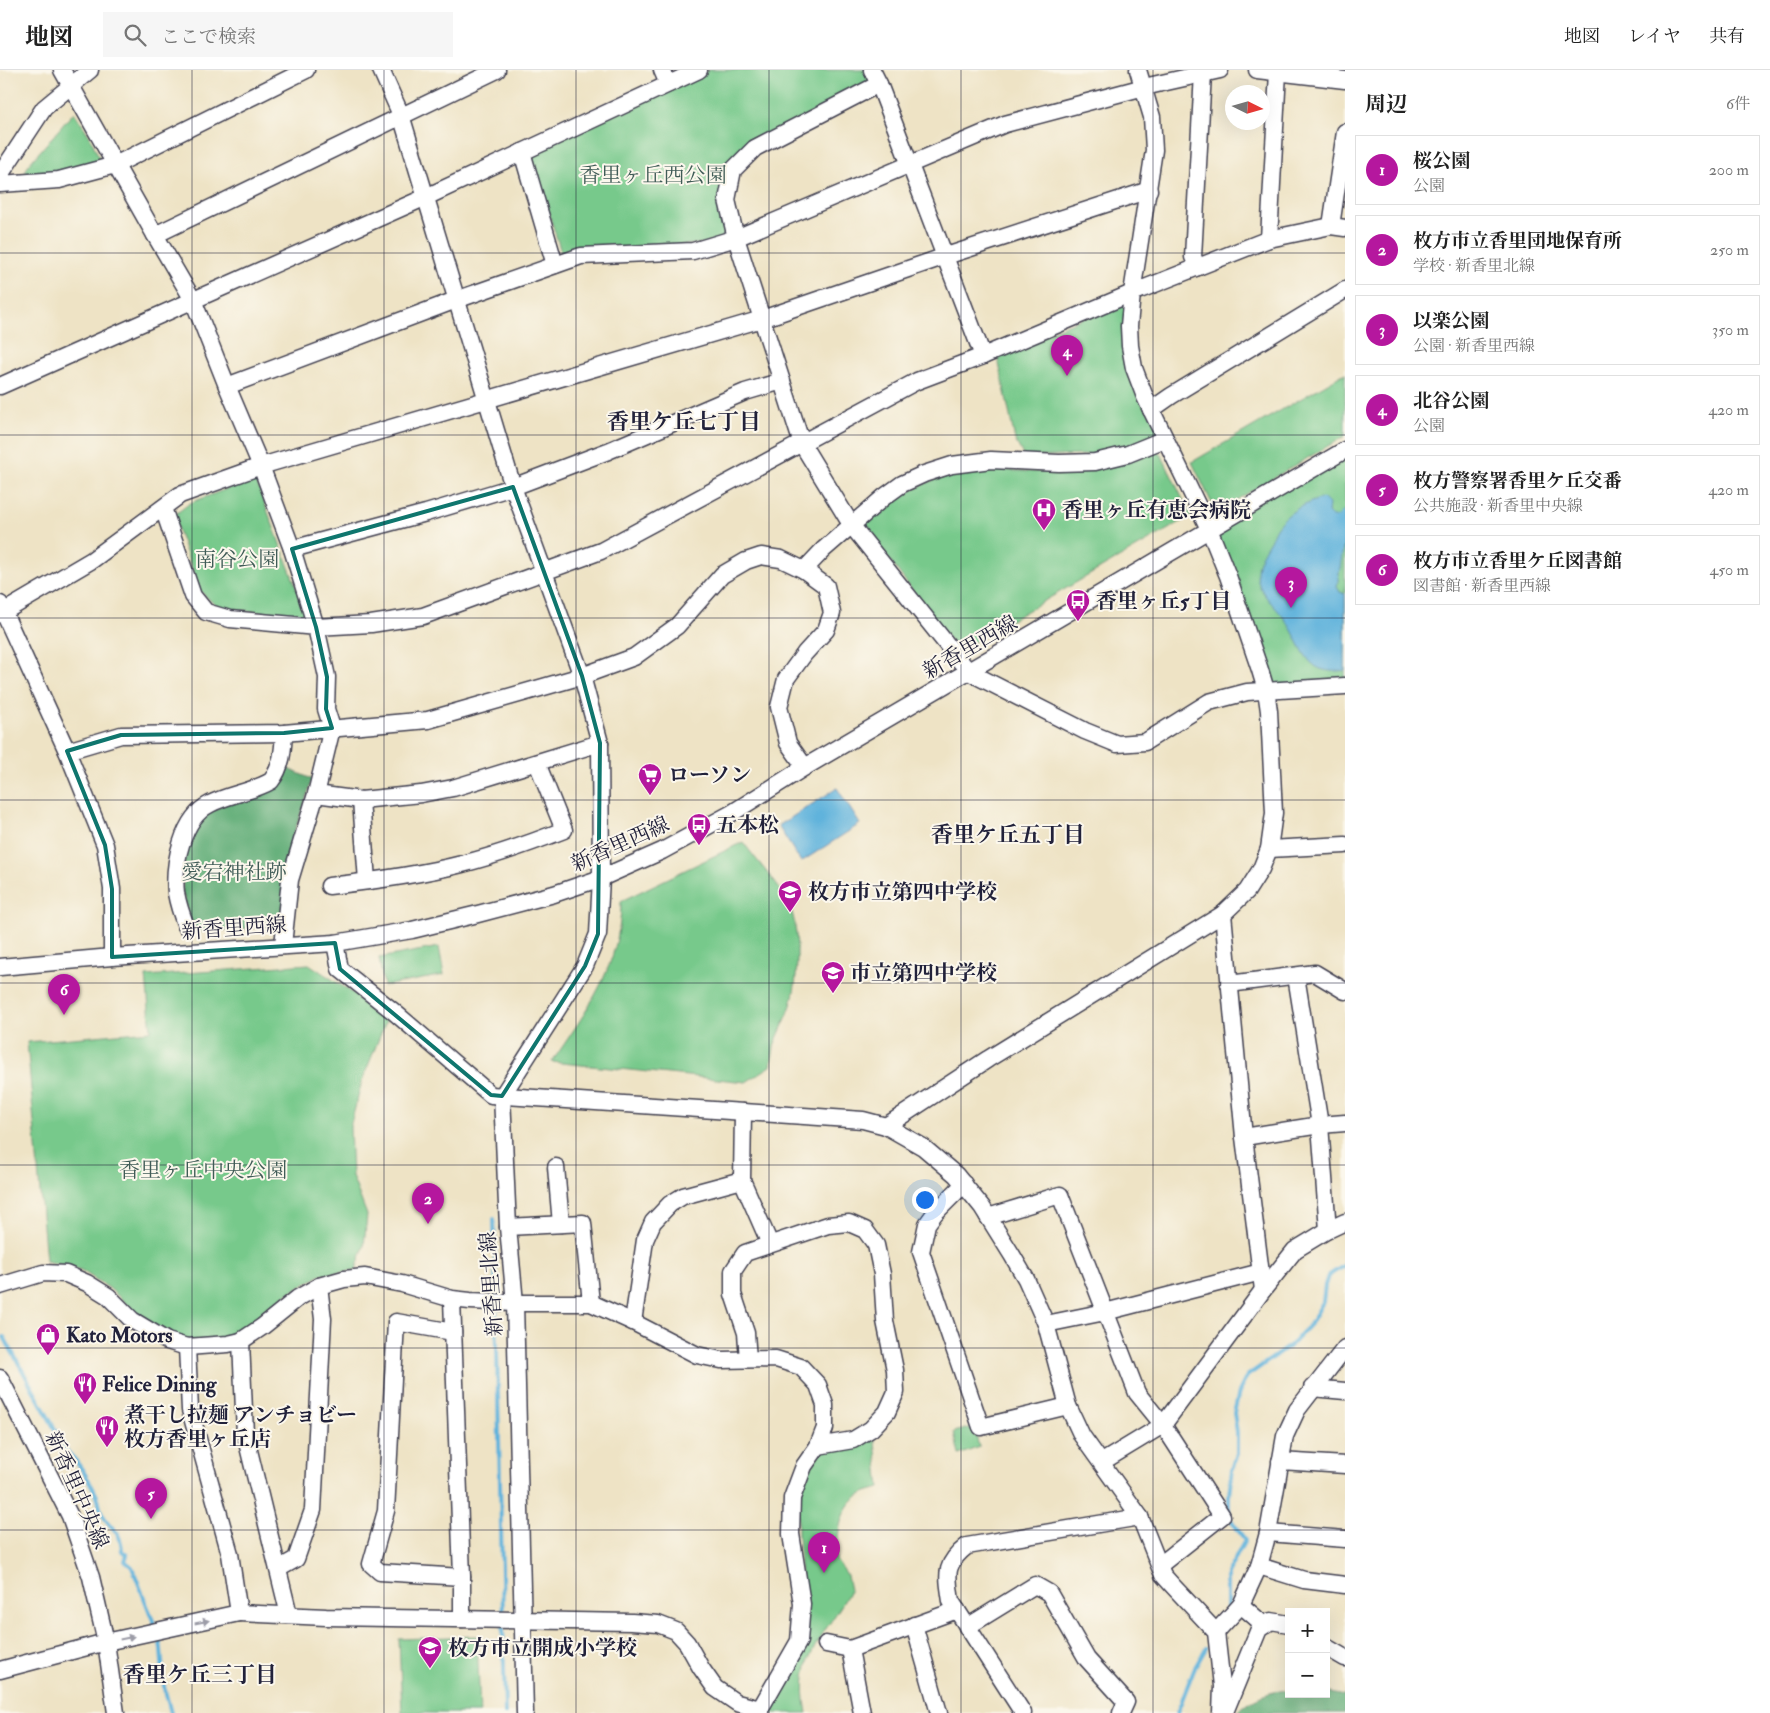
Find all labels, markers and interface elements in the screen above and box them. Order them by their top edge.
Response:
search box [103,12,453,57]
icon: search [121,21,149,49]
text: 地図 [25,22,73,53]
text: ここで検索 [161,25,256,49]
text: 地図 [1564,25,1600,48]
text: レイヤ [1628,25,1681,48]
text: 共有 [1709,25,1745,48]
north arrow [1225,85,1270,130]
text: 周辺 [1365,91,1407,118]
text: 6件 [1726,94,1750,114]
text: 桜公園 [1413,149,1470,173]
text: 1 [1379,160,1385,180]
text: 200 m [1709,160,1749,180]
park label: 香里ヶ丘西公園 [580,162,727,189]
text: 公園 [1413,176,1445,196]
text: 枚方市立香里団地保育所 [1413,229,1622,253]
text: 2 [1378,240,1386,260]
text: 250 m [1710,240,1749,260]
text: 学校 · 新香里北線 [1413,256,1535,276]
text: 以楽公園 [1413,309,1489,333]
text: 3 [1379,320,1385,340]
text: 350 m [1712,320,1749,340]
pin: 4 [1051,335,1083,376]
text: 公園 · 新香里西線 [1413,336,1535,356]
text: 北谷公園 [1413,389,1489,413]
text: 4 [1378,400,1386,420]
text: 420 m [1708,400,1749,420]
district label: 香里ケ丘七丁目 [607,408,761,436]
text: 公園 [1413,416,1445,436]
text: 枚方警察署香里ケ丘交番 [1413,469,1622,493]
text: 5 [1378,480,1386,500]
text: 420 m [1708,480,1749,500]
text: 公共施設 · 新香里中央線 [1413,496,1583,516]
hospital icon: 香里ヶ丘有恵会病院 [1031,497,1057,531]
place label: 香里ヶ丘有恵会病院 [1062,497,1251,524]
park label: 南谷公園 [195,546,279,573]
text: 枚方市立香里ケ丘図書館 [1413,549,1622,573]
text: 6 [1378,560,1386,580]
text: 450 m [1710,560,1749,580]
pin: 3 [1275,567,1307,608]
text: 図書館 · 新香里西線 [1413,576,1551,596]
bus stop icon: 香里ヶ丘5丁目 [1065,588,1091,622]
place label: 香里ヶ丘5丁目 [1096,588,1231,615]
street label: 新香里西線 [918,609,1022,685]
supermarket icon: ローソン [637,762,663,796]
place label: ローソン [668,762,751,789]
street label: 新香里西線 [567,811,674,878]
bus stop icon: 五本松 [686,812,712,846]
place label: 五本松 [716,812,779,839]
district label: 香里ケ丘五丁目 [931,821,1085,849]
park label: 愛宕神社跡 [182,859,287,886]
school or university icon: 枚方市立第四中学校 [777,879,803,913]
place label: 枚方市立第四中学校 [808,879,997,906]
street label: 新香里西線 [181,911,287,946]
school or university icon: 市立第四中学校 [820,960,846,994]
place label: 市立第四中学校 [850,960,997,987]
pin: 6 [48,974,80,1015]
park label: 香里ヶ丘中央公園 [119,1157,287,1184]
pin: 2 [412,1183,444,1224]
your location [912,1187,938,1213]
street label: 新香里北線 [474,1231,509,1337]
shop icon: Kato Motors [35,1322,61,1356]
place label: Kato Motors [66,1322,172,1349]
restaurant icon: Felice Dining [72,1371,98,1405]
place label: Felice Dining [102,1371,217,1398]
place label: 煮干し拉麺 アンチョビー 枚方香里ヶ丘店 [124,1402,357,1453]
restaurant icon: 煮干し拉麺 アンチョビー 枚方香里ヶ丘店 [94,1414,120,1448]
street label: 新香里中央線 [39,1427,115,1553]
pin: 5 [135,1478,167,1519]
pin: 1 [808,1532,840,1573]
map controls [1285,1608,1330,1698]
button: + [1285,1608,1330,1653]
one-way arrow [194,1617,210,1625]
one-way arrow [119,1634,135,1642]
school or university icon: 枚方市立開成小学校 [417,1635,443,1669]
place label: 枚方市立開成小学校 [448,1635,637,1662]
button: − [1285,1653,1330,1698]
district label: 香里ケ丘三丁目 [123,1661,277,1689]

